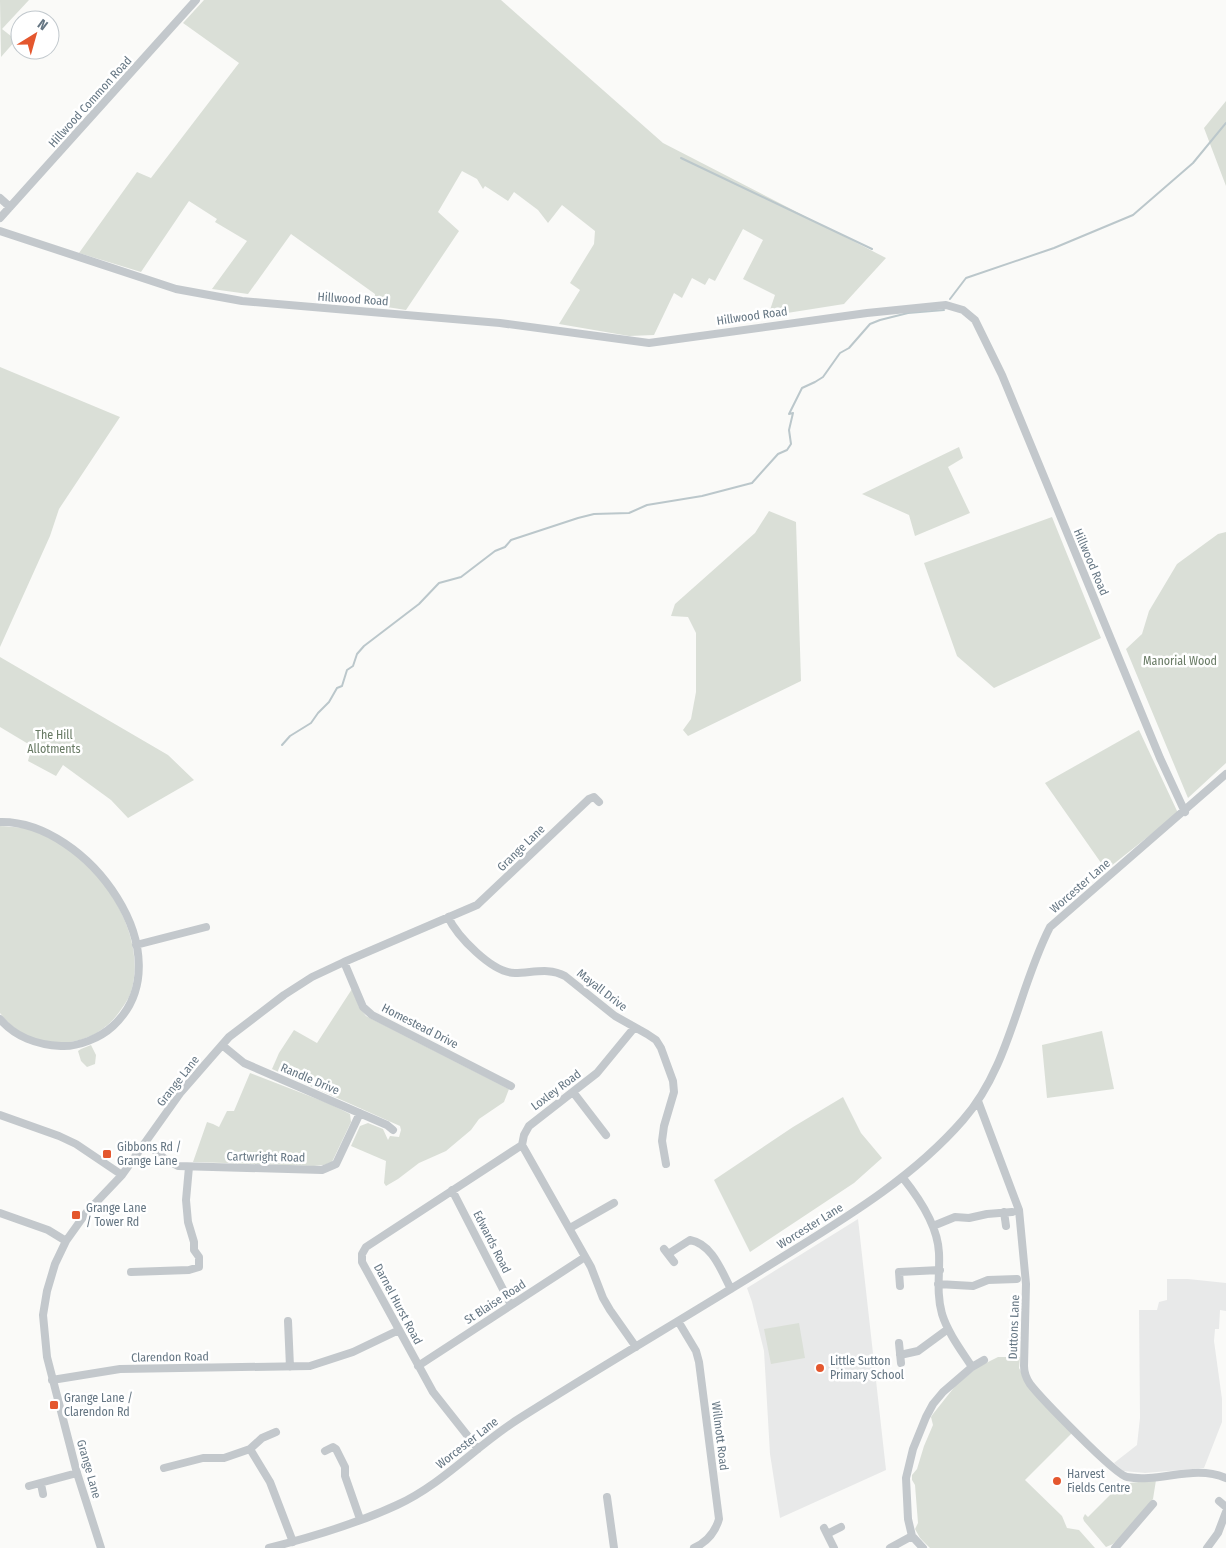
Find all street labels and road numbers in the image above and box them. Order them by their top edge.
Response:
street label: Hillwood Common Road [46,54,134,150]
street label: Hillwood Road [317,290,389,308]
street label: Hillwood Road [716,304,788,328]
street label: Hillwood Road [1071,526,1111,598]
street label: Grange Lane [494,822,548,874]
street label: Worcester Lane [1047,856,1113,916]
street label: Mayall Drive [574,966,630,1014]
street label: Homestead Drive [379,1001,461,1051]
street label: Grange Lane [154,1053,202,1109]
street label: Randle Drive [279,1060,341,1098]
street label: Loxley Road [528,1067,584,1113]
street label: Cartwright Road [227,1149,305,1165]
street label: Worcester Lane [774,1200,846,1252]
street label: Edwards Road [470,1208,514,1276]
street label: Darnel Hurst Road [371,1261,425,1347]
street label: St Blaise Road [462,1277,528,1327]
street label: Duttons Lane [1006,1294,1022,1360]
street label: Clarendon Road [131,1349,209,1365]
street label: Willmott Road [709,1401,731,1471]
street label: Worcester Lane [433,1414,501,1472]
street label: Grange Lane [74,1438,104,1500]

